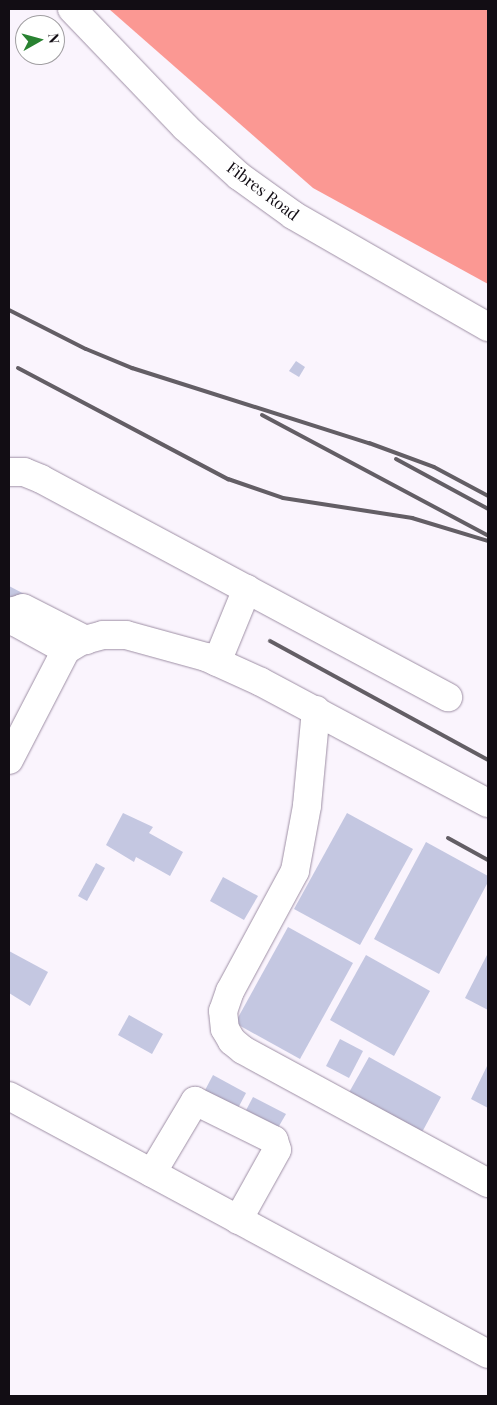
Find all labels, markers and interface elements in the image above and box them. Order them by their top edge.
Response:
north arrow [15,15,65,65]
text: N [44,32,64,44]
street label: Fibres Road [223,158,303,224]

